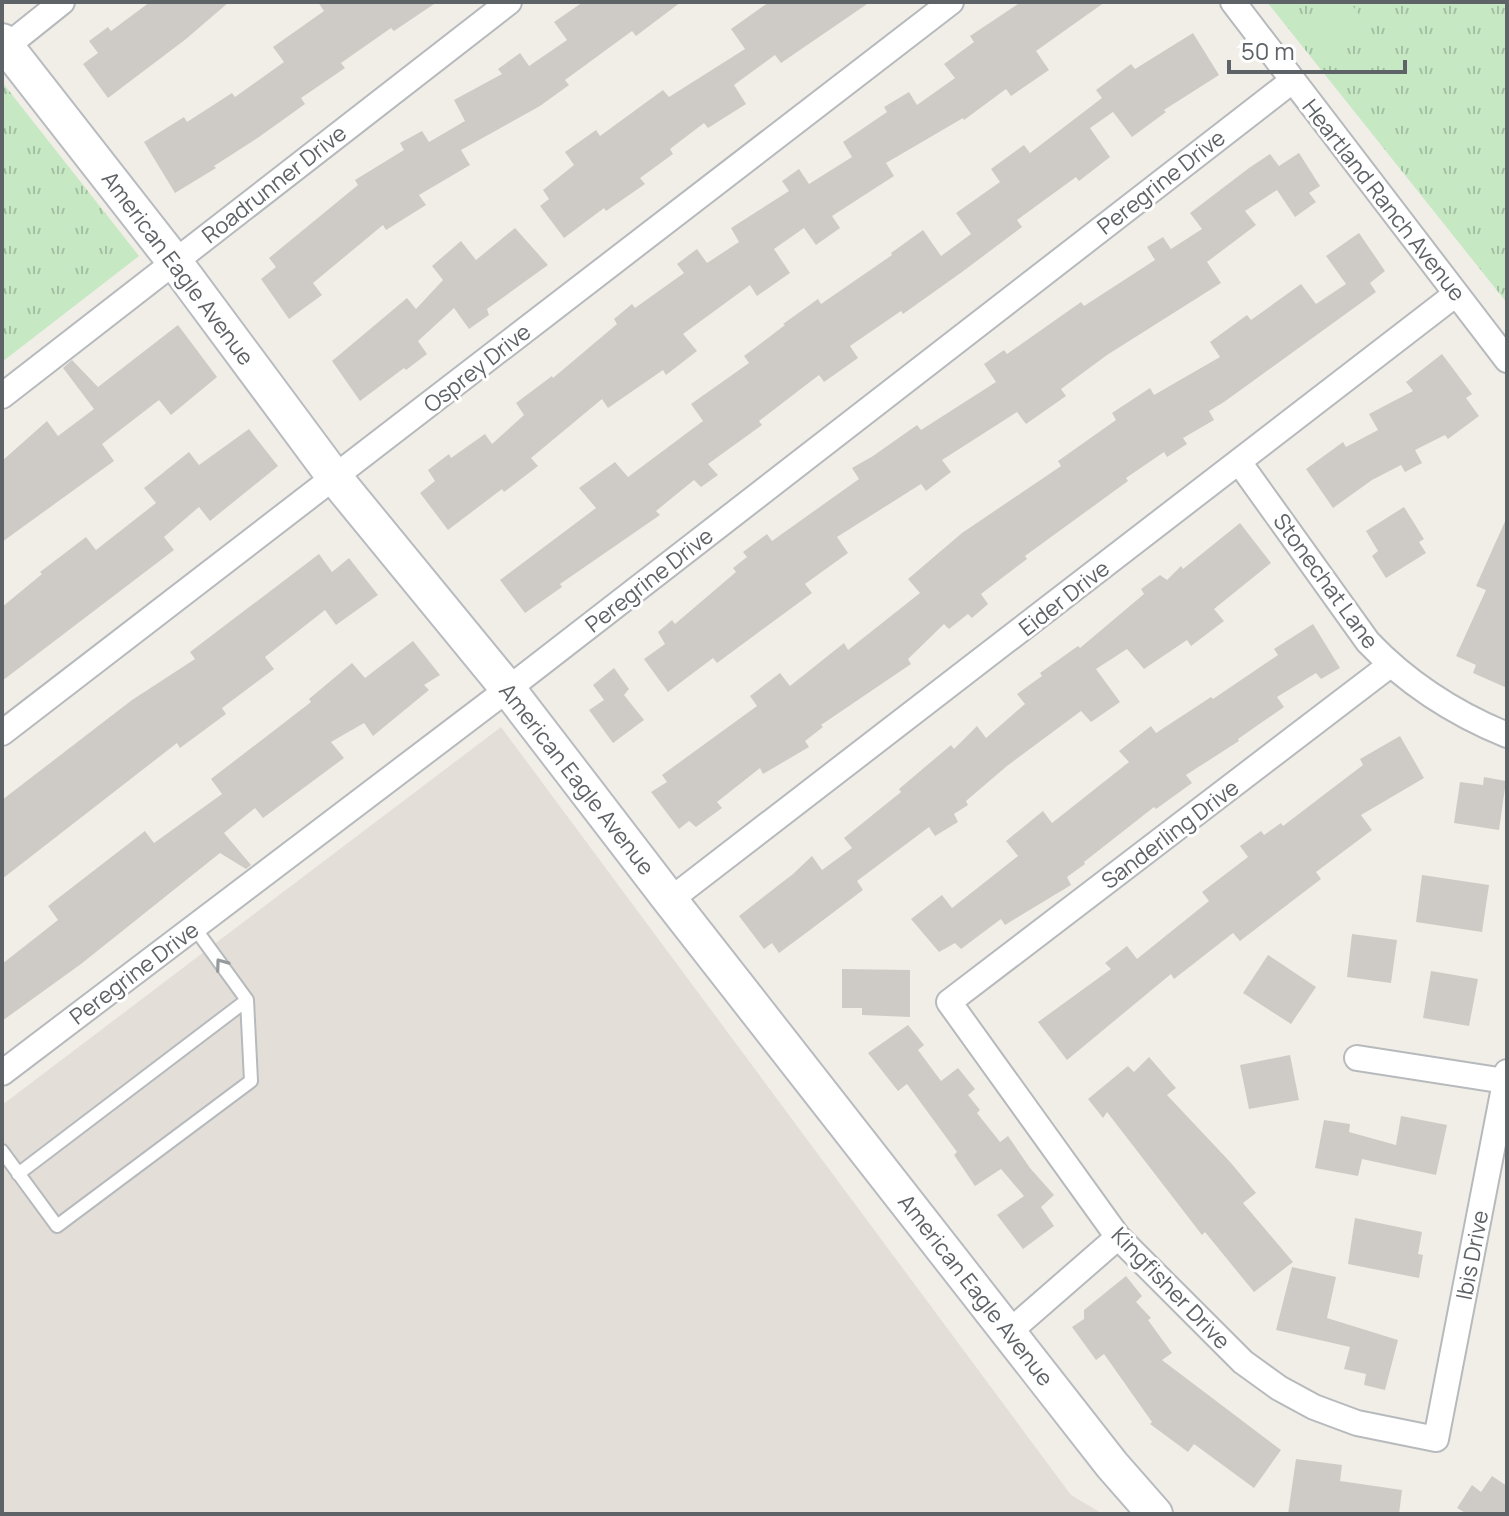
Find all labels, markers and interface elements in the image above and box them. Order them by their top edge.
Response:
scale bar [1229,24,1405,74]
text: 50 m [1241,34,1295,67]
street label: Heartland Ranch Avenue [1296,93,1472,307]
street label: Roadrunner Drive [195,118,353,250]
street label: Peregrine Drive [1091,123,1231,241]
street label: American Eagle Avenue [95,165,261,371]
street label: Osprey Drive [417,317,537,419]
street label: Stonechat Lane [1267,507,1385,655]
street label: Peregrine Drive [579,521,719,639]
street label: Eider Drive [1012,553,1116,643]
street label: American Eagle Avenue [493,677,661,881]
street label: Sanderling Drive [1095,772,1245,896]
street label: Peregrine Drive [63,914,205,1031]
one-way arrow [216,958,230,972]
street label: American Eagle Avenue [892,1188,1060,1392]
street label: Ibis Drive [1449,1207,1495,1302]
street label: Kingfisher Drive [1105,1220,1237,1356]

